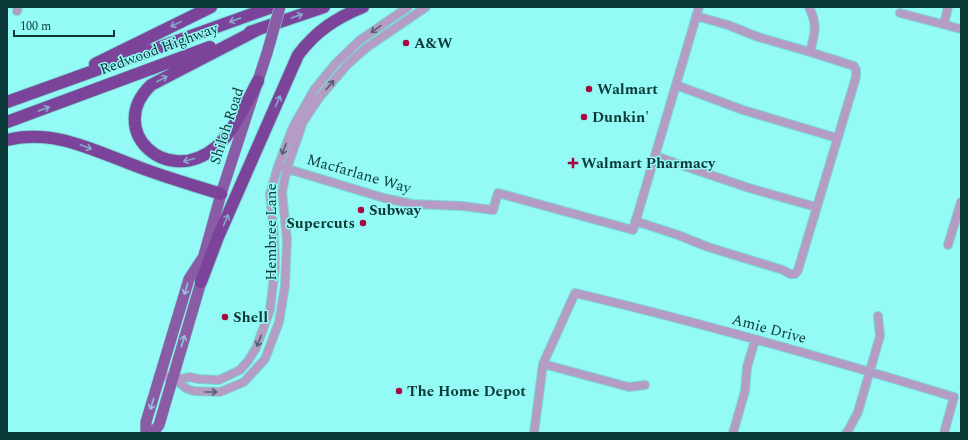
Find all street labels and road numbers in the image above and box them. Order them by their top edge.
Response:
street label: Redwood Highway [97,17,222,81]
street label: Shiloh Road [204,84,250,168]
street label: Macfarlane Way [304,148,415,200]
street label: Hembree Lane [260,183,283,281]
street label: Amie Drive [729,308,809,350]

